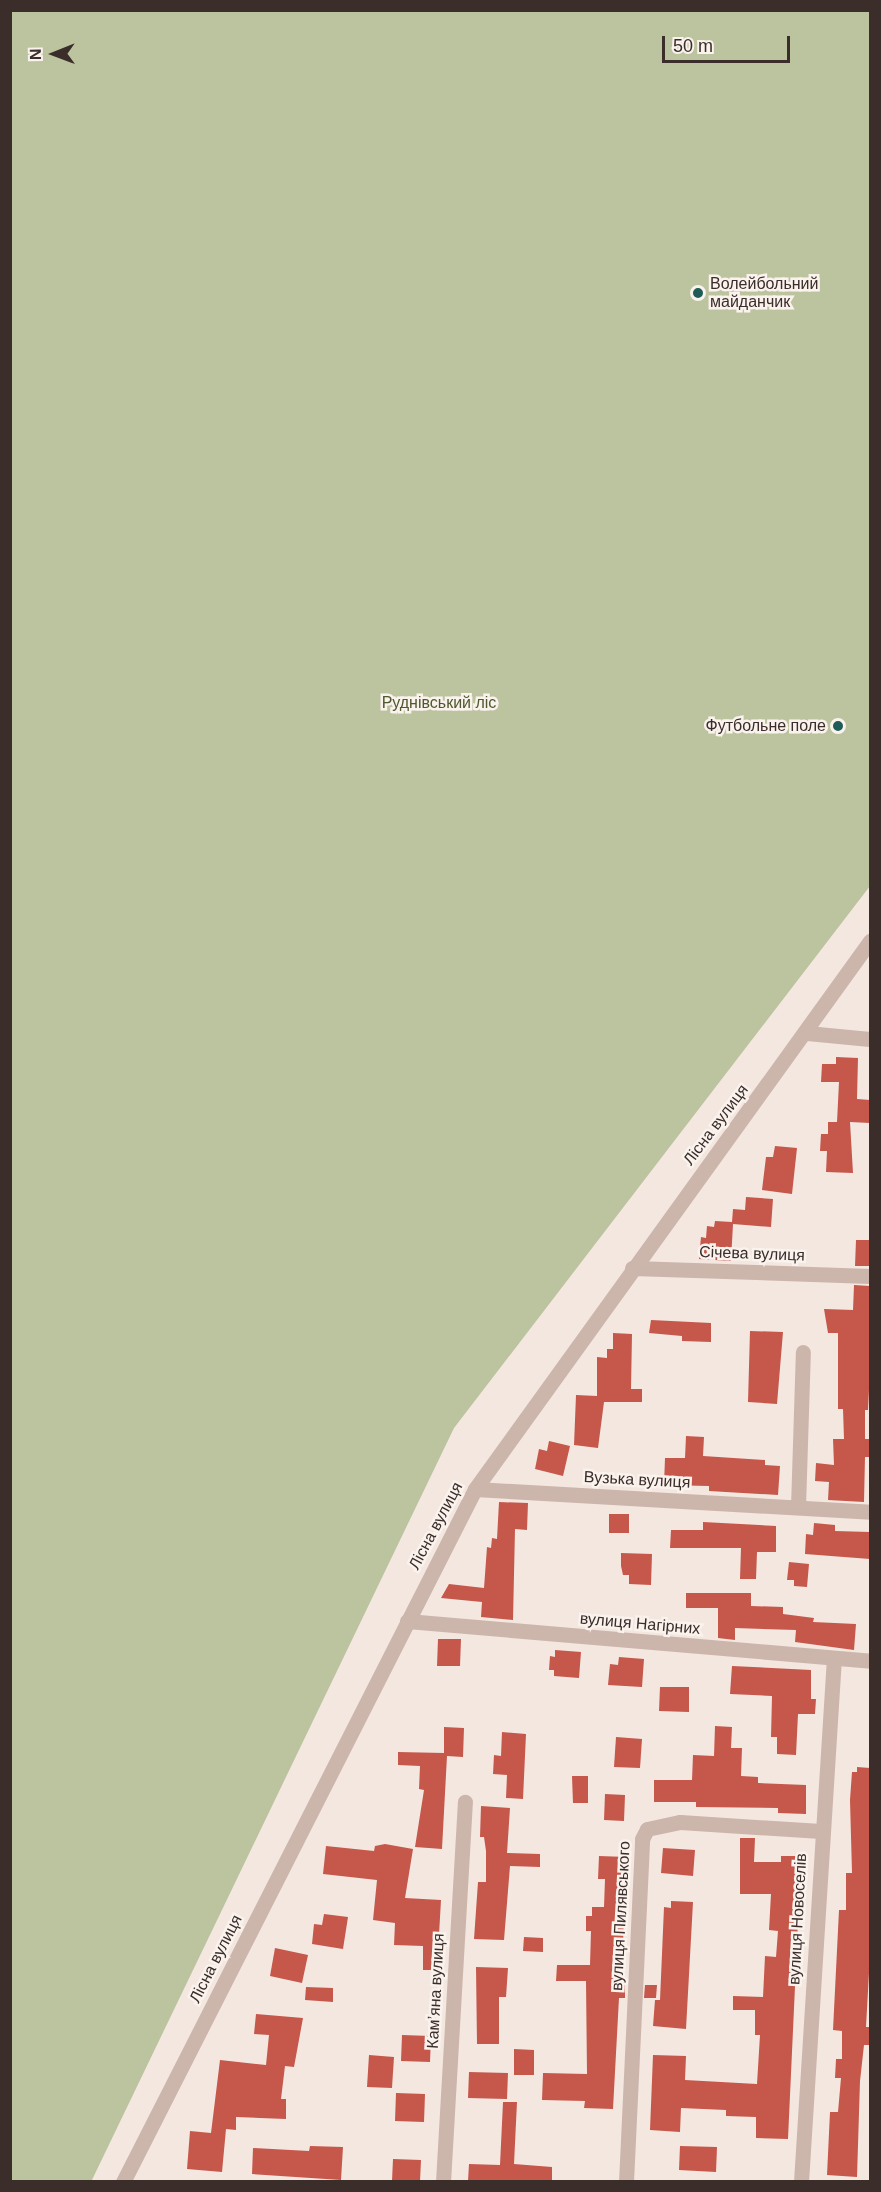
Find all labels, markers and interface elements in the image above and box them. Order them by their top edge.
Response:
north arrow [24,24,84,84]
scale bar [665,24,792,62]
text: 50 m [673,36,713,56]
text: N [27,48,44,60]
place label: Волейбольний майданчик [710,274,818,312]
marker: Волейбольний майданчик [691,286,705,300]
park label: Руднівський ліс [382,693,496,713]
place label: Футбольне поле [706,716,826,736]
marker: Футбольне поле [831,719,845,733]
street label: Лісна вулиця [679,1081,753,1169]
street label: Січева вулиця [699,1243,805,1265]
street label: Вузька вулиця [583,1468,691,1492]
street label: Лісна вулиця [405,1479,467,1573]
street label: вулиця Нагірних [579,1609,701,1639]
street label: вулиця Пилявського [607,1841,635,1991]
street label: вулиця Новоселів [785,1853,811,1985]
street label: Лісна вулиця [186,1912,246,2006]
street label: Камʼяна вулиця [423,1933,449,2049]

